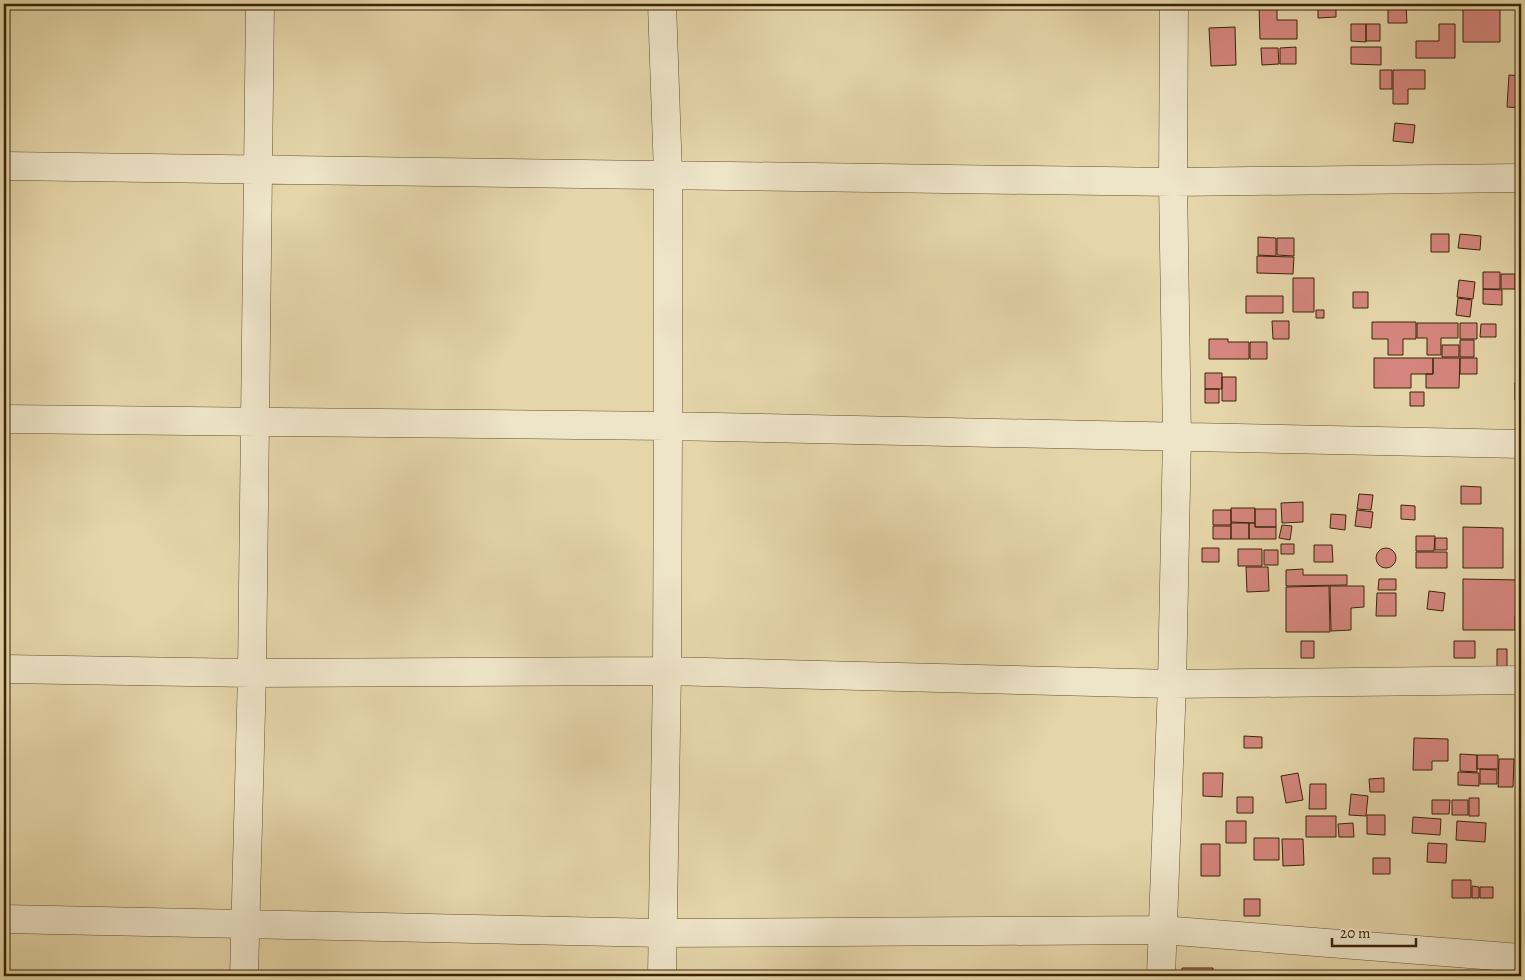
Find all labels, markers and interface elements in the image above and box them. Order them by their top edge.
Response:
scale bar [1332,915,1416,947]
text: 20 m [1340,923,1371,943]

